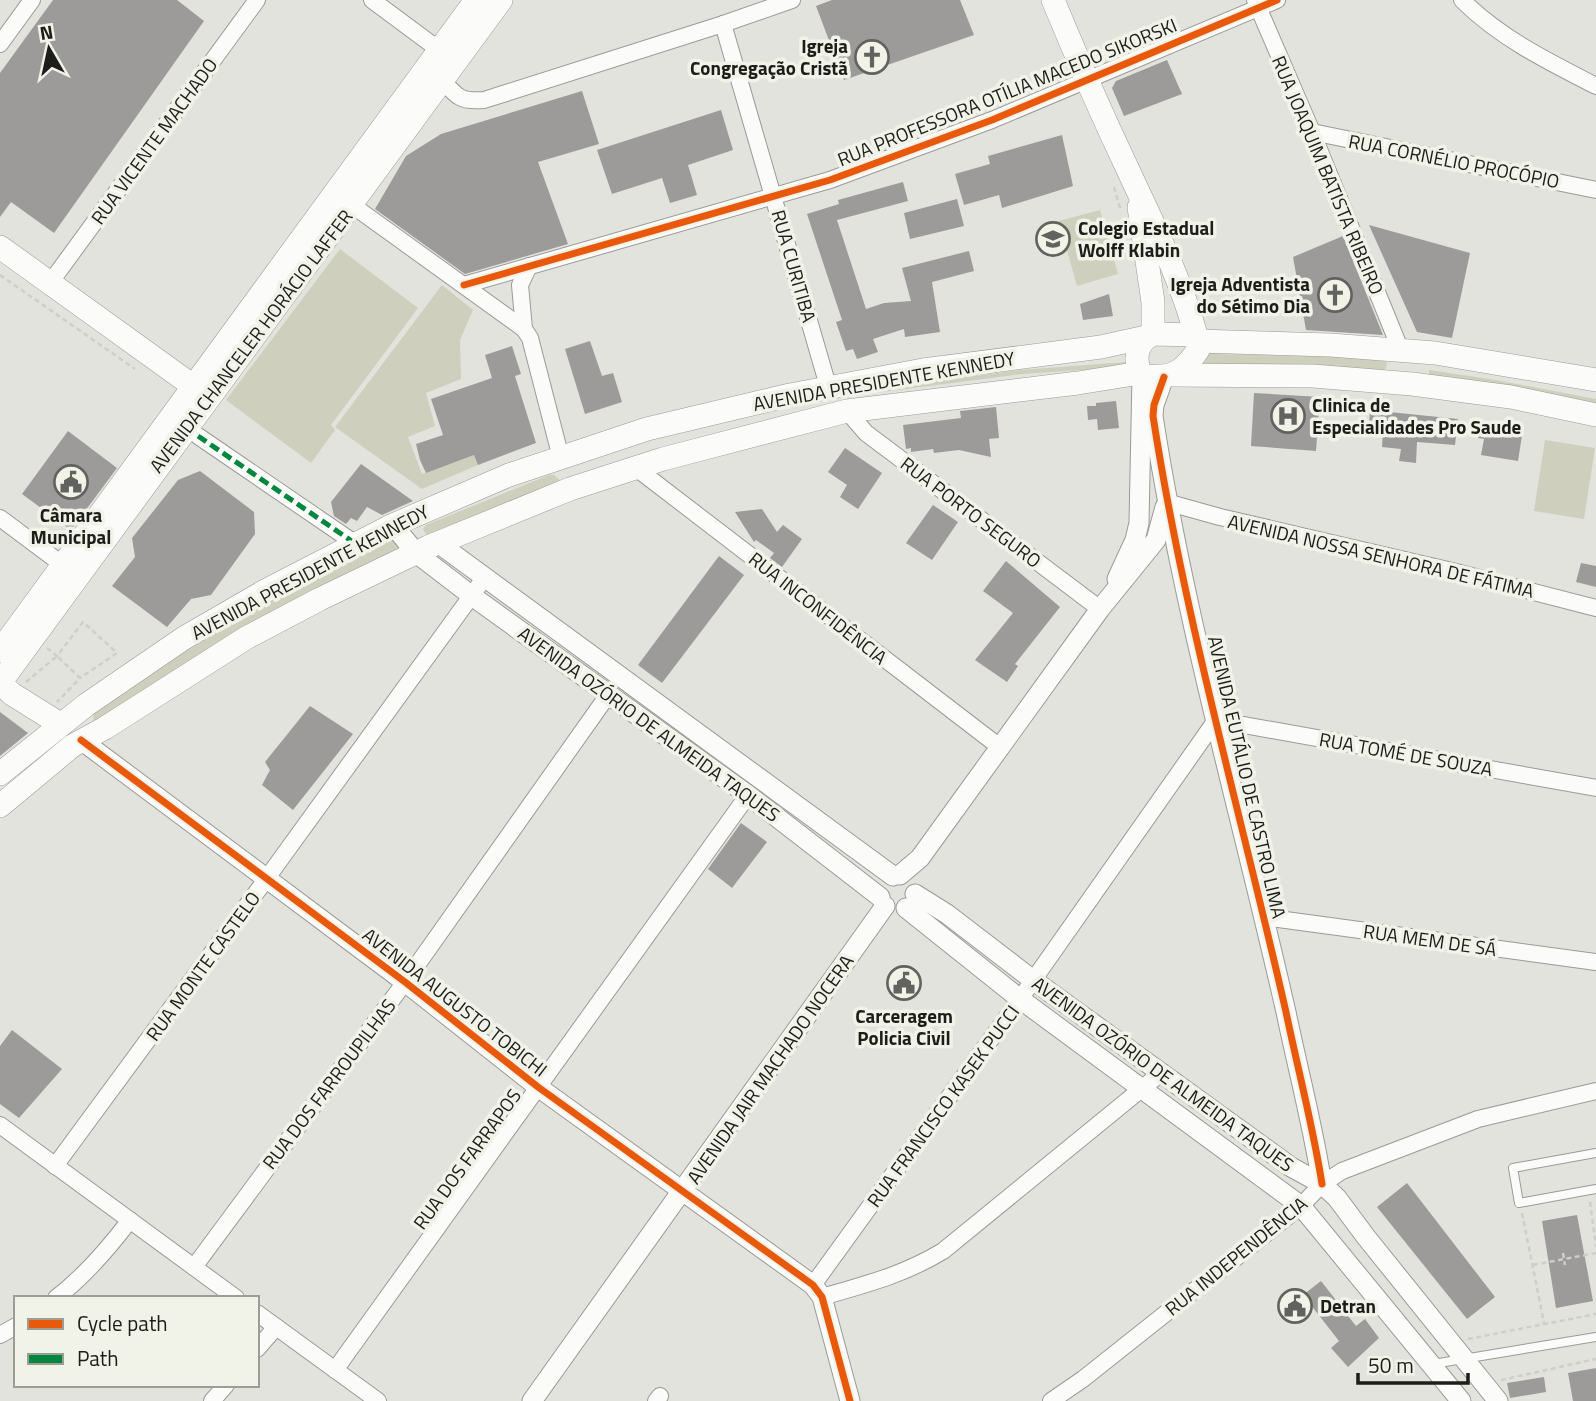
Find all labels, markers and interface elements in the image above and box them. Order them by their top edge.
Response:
street label: RUA PROFESSORA OTÍLIA MACEDO SIKORSKI [833,10,1181,173]
north arrow [14,14,84,84]
text: N [37,16,55,47]
place label: Igreja Congregação Cristã [690,31,848,82]
church icon: Igreja Congregação Cristã [853,38,891,76]
street label: RUA VICENTE MACHADO [83,51,224,230]
street label: RUA JOAQUIM BATISTA RIBEIRO [1265,51,1392,299]
street label: RUA CORNÉLIO PROCÓPIO [1346,126,1562,195]
street label: AVENIDA CHANCELER HORÁCIO LAFFER [142,203,360,479]
street label: RUA CURITIBA [765,206,824,326]
place label: Colegio Estadual Wolff Klabin [1078,213,1214,264]
school or university icon: Colegio Estadual Wolff Klabin [1034,220,1072,258]
place label: Igreja Adventista do Sétimo Dia [1170,269,1310,320]
church icon: Igreja Adventista do Sétimo Dia [1316,276,1354,314]
street label: AVENIDA PRESIDENTE KENNEDY [751,343,1018,418]
place label: Clinica de Especialidades Pro Saude [1312,390,1522,441]
hospital icon: Clinica de Especialidades Pro Saude [1269,397,1307,435]
street label: RUA PORTO SEGURO [895,449,1048,574]
public building icon: Câmara Municipal [52,463,90,501]
street label: AVENIDA PRESIDENTE KENNEDY [186,496,434,647]
place label: Câmara Municipal [31,500,111,551]
street label: AVENIDA NOSSA SENHORA DE FÁTIMA [1225,506,1537,605]
street label: RUA INCONFIDÊNCIA [743,544,894,671]
street label: AVENIDA OZÓRIO DE ALMEIDA TAQUES [512,619,786,829]
street label: AVENIDA EUTÁLIO DE CASTRO LIMA [1201,633,1294,921]
street label: RUA TOMÉ DE SOUZA [1317,724,1495,783]
street label: RUA MONTE CASTELO [138,885,267,1047]
street label: RUA MEM DE SÁ [1362,916,1499,963]
street label: AVENIDA AUGUSTO TOBICHI [357,920,554,1083]
street label: AVENIDA JAIR MACHADO NOCERA [679,948,860,1189]
public building icon: Carceragem Policia Civil [885,964,923,1002]
street label: AVENIDA OZÓRIO DE ALMEIDA TAQUES [1026,969,1300,1179]
street label: RUA DOS FARROUPILHAS [255,992,402,1175]
street label: RUA FRANCISCO KASEK PUCCI [859,999,1026,1213]
place label: Carceragem Policia Civil [855,1001,953,1052]
street label: RUA DOS FARRAPOS [405,1082,528,1235]
street label: RUA INDEPENDÊNCIA [1158,1189,1313,1322]
public building icon: Detran [1276,1287,1314,1325]
place label: Detran [1320,1291,1376,1320]
legend [14,1296,259,1387]
text: Cycle path [77,1307,168,1339]
text: Path [77,1342,119,1374]
scale bar [1358,1342,1468,1386]
text: 50 m [1368,1349,1414,1381]

